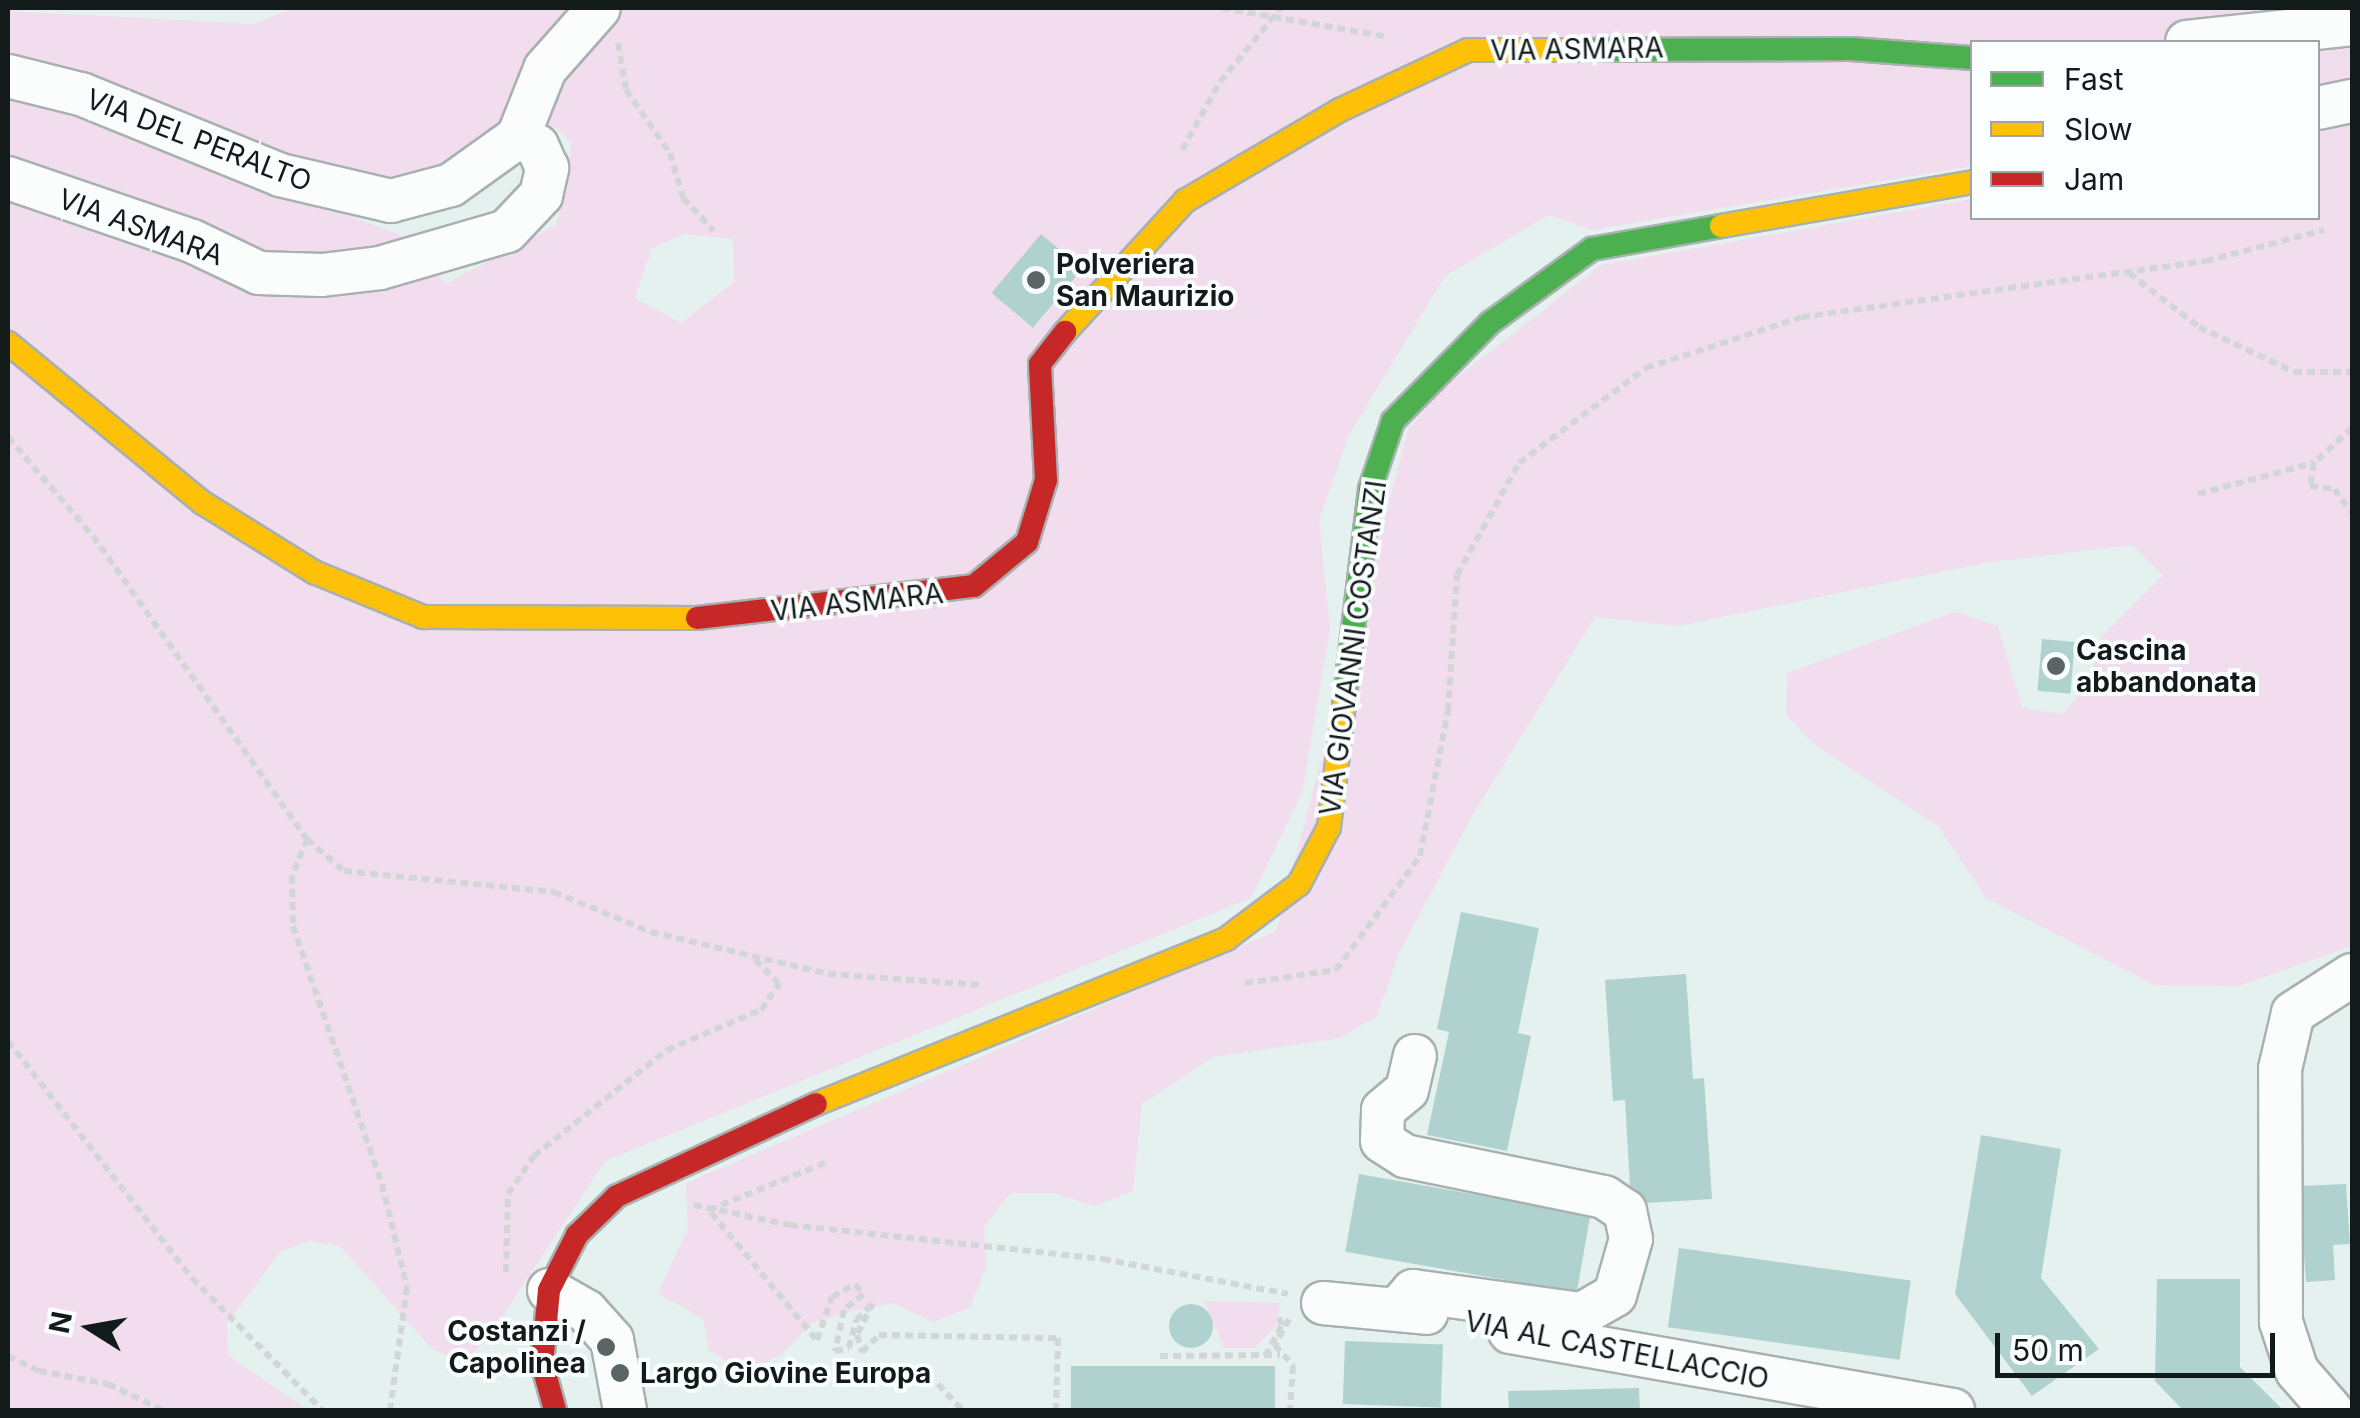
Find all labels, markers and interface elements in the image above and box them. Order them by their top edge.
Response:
street label: VIA ASMARA [1490,31,1664,67]
legend [1970,40,2320,220]
text: Fast [2064,61,2123,97]
street label: VIA DEL PERALTO [82,82,316,198]
text: Slow [2064,111,2133,147]
text: Jam [2064,161,2124,197]
street label: VIA ASMARA [54,182,228,272]
place label: Polveriera San Maurizio [1056,247,1234,313]
marker: Polveriera San Maurizio [1025,269,1047,291]
street label: VIA GIOVANNI COSTANZI [1313,478,1393,818]
street label: VIA ASMARA [769,576,945,628]
place label: Cascina abbandonata [2076,633,2257,699]
marker: Cascina abbandonata [2045,655,2067,677]
north arrow [40,1278,140,1378]
street label: VIA AL CASTELLACCIO [1462,1304,1772,1396]
text: N [42,1309,79,1336]
scale bar [2000,1313,2280,1375]
place label: Costanzi / Capolinea [447,1314,586,1380]
text: 50 m [2012,1332,2084,1368]
marker: Costanzi / Capolinea [595,1336,617,1358]
place label: Largo Giovine Europa [640,1356,931,1390]
marker: Largo Giovine Europa [609,1362,631,1384]

